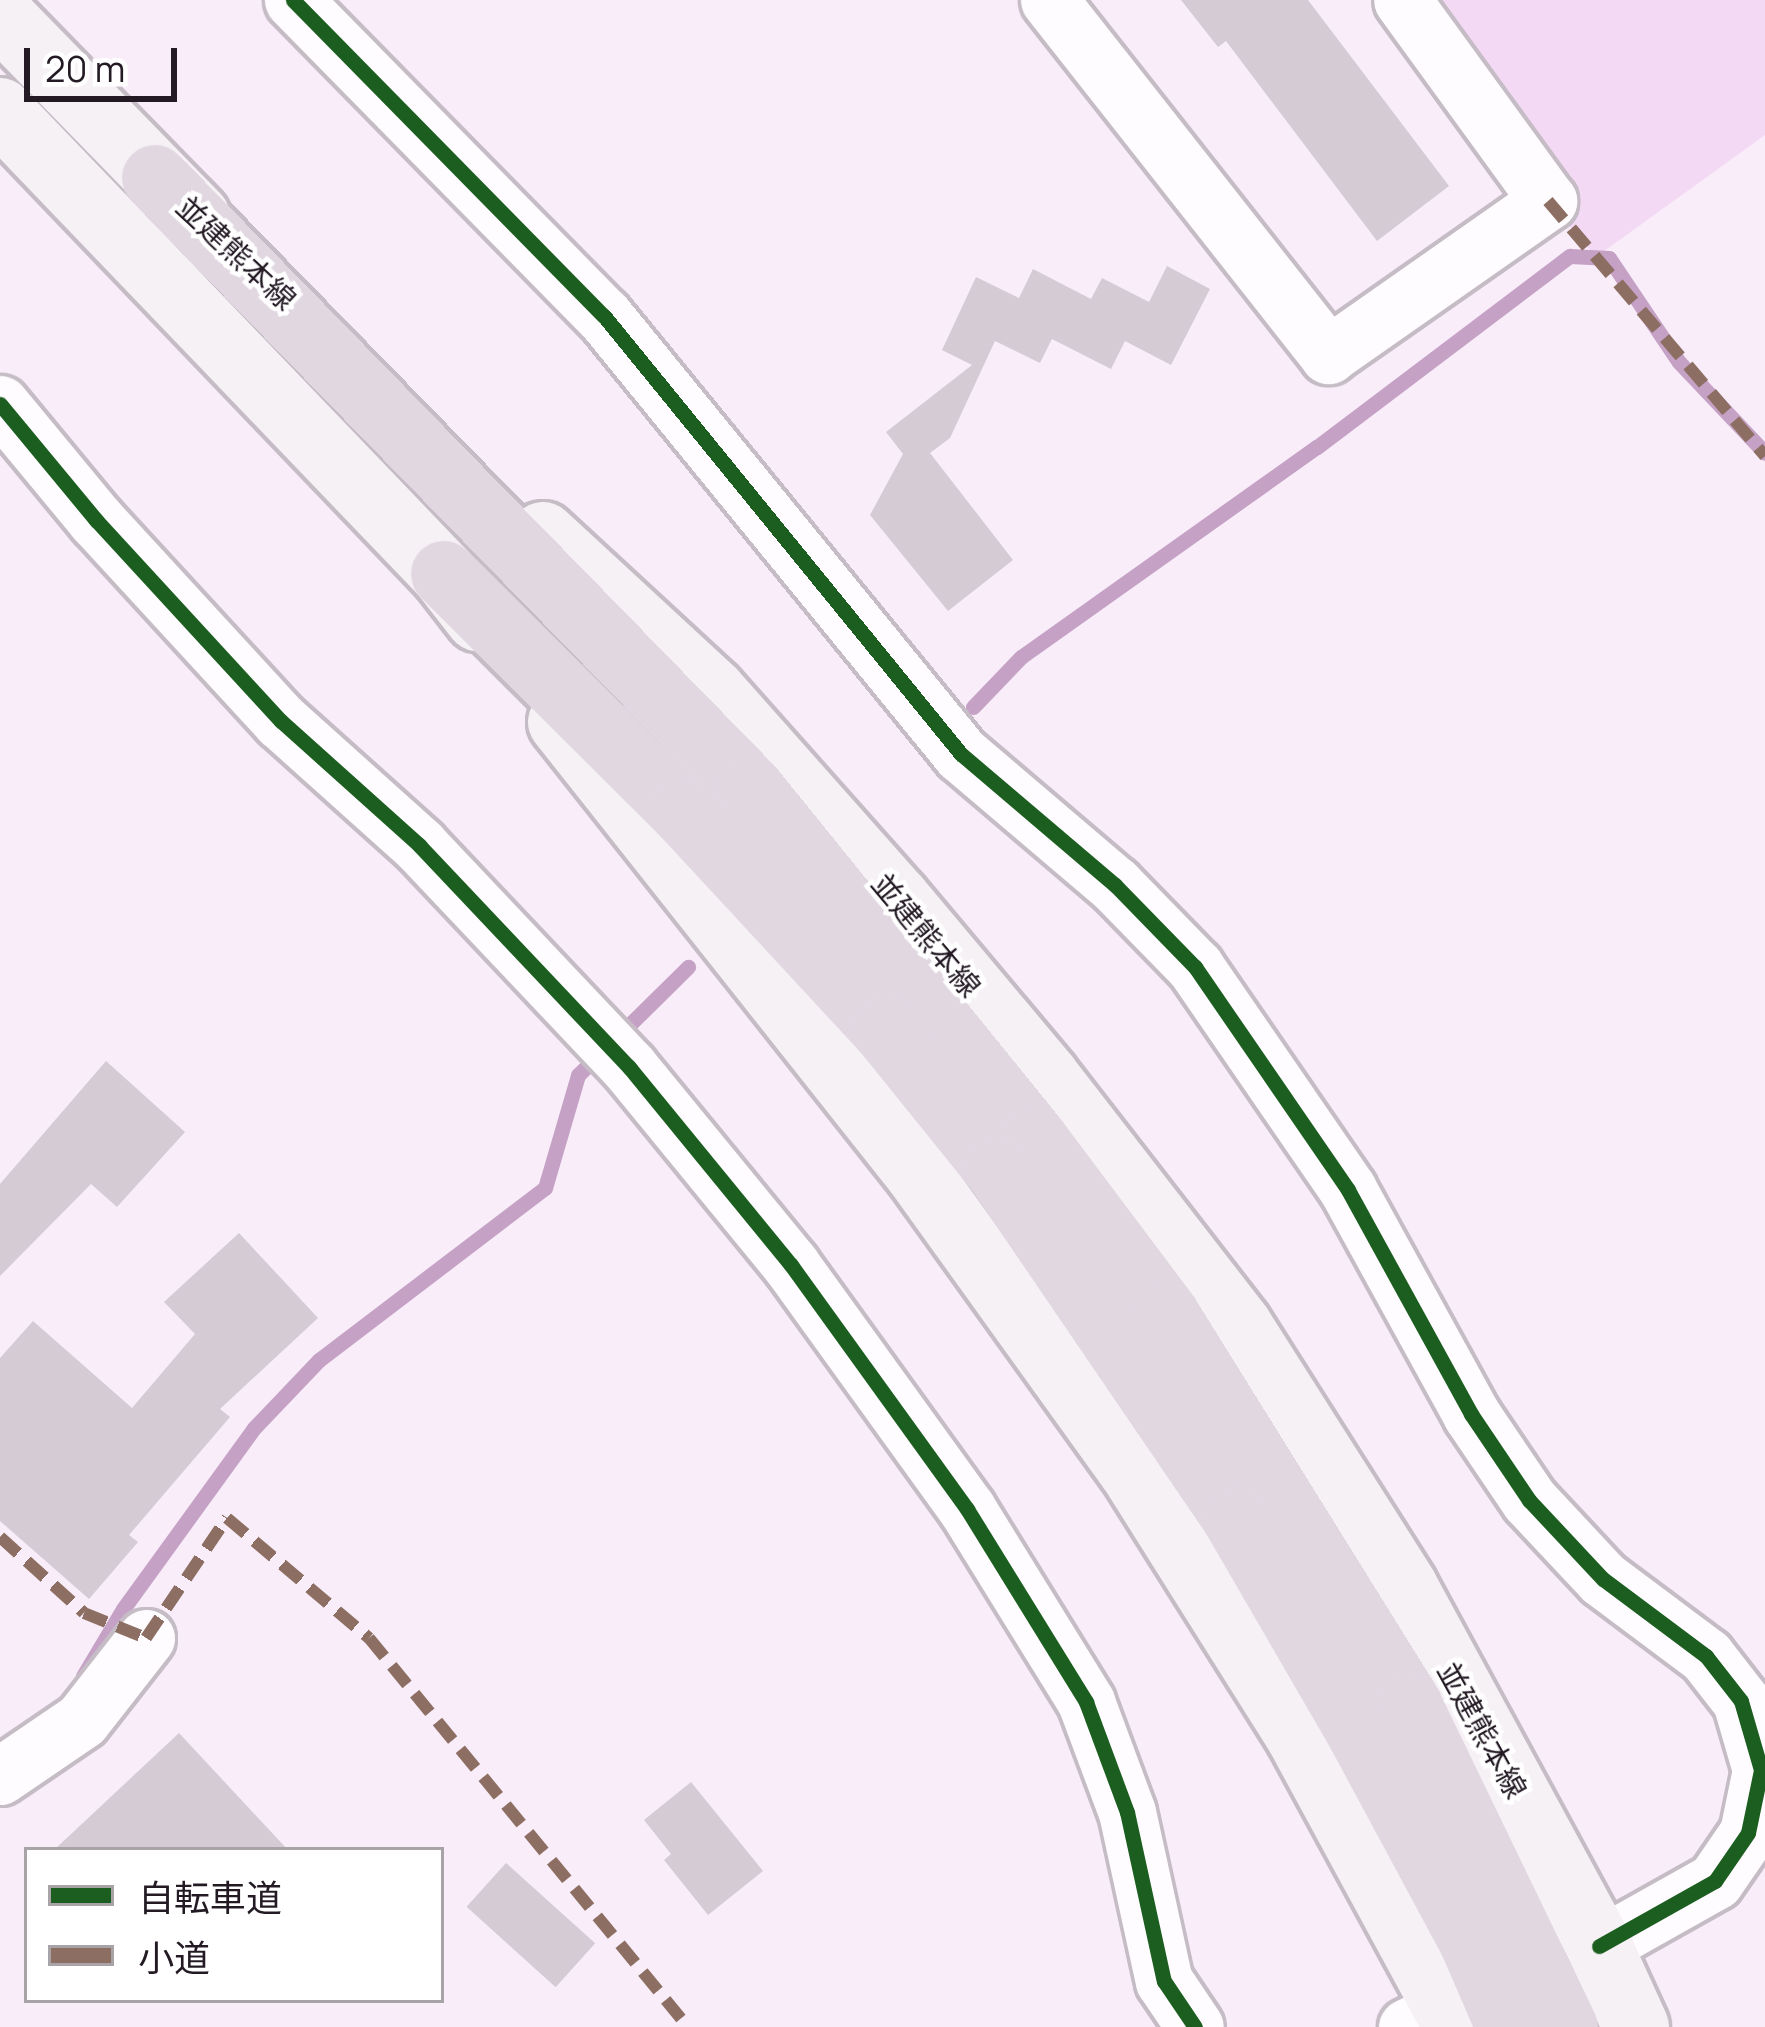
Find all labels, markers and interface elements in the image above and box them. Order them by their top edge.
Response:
scale bar [30,24,183,98]
text: 20 m [45,44,125,93]
street label: 並建熊本線 [169,189,303,317]
street label: 並建熊本線 [864,866,988,1004]
street label: 並建熊本線 [1430,1656,1534,1804]
legend [24,1847,444,2003]
text: 自転車道 [138,1873,282,1922]
text: 小道 [138,1933,210,1982]

